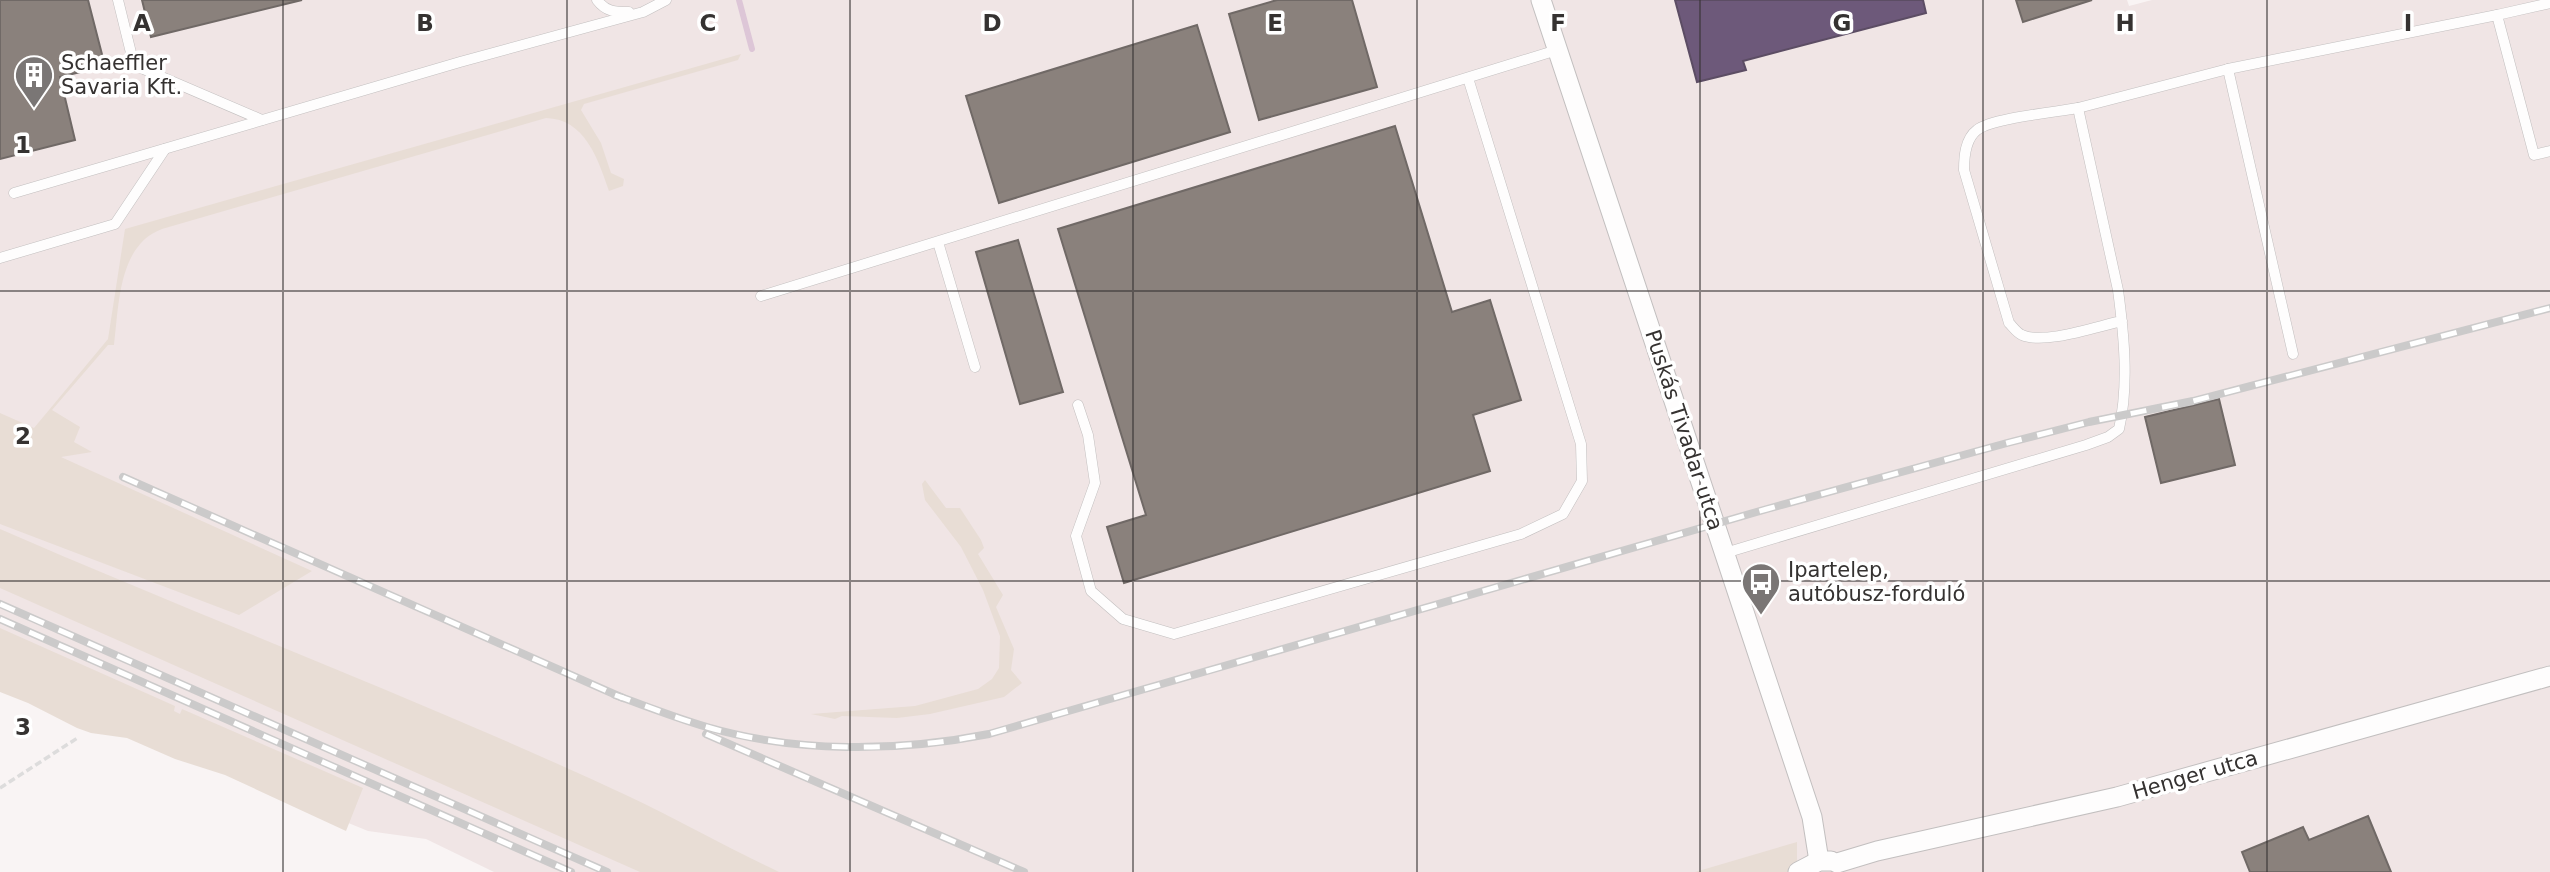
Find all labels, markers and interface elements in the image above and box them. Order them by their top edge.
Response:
text: A [133,10,151,36]
text: B [416,10,434,36]
text: C [700,10,716,36]
text: D [982,10,1002,36]
text: E [1267,10,1283,36]
text: F [1550,10,1566,36]
text: G [1833,10,1851,36]
text: H [2115,10,2135,36]
text: I [2404,10,2412,36]
place label: Schaeffler Savaria Kft. [61,51,182,99]
building icon: Schaeffler Savaria Kft. [13,54,55,109]
text: 1 [15,132,31,158]
street label: Puskás Tivadar utca [1640,327,1728,533]
text: 2 [15,423,31,449]
place label: Ipartelep, autóbusz-forduló [1788,558,1965,606]
bus stop icon: Ipartelep, autóbusz-forduló [1740,561,1782,616]
text: 3 [15,714,31,740]
street label: Henger utca [2129,746,2261,804]

